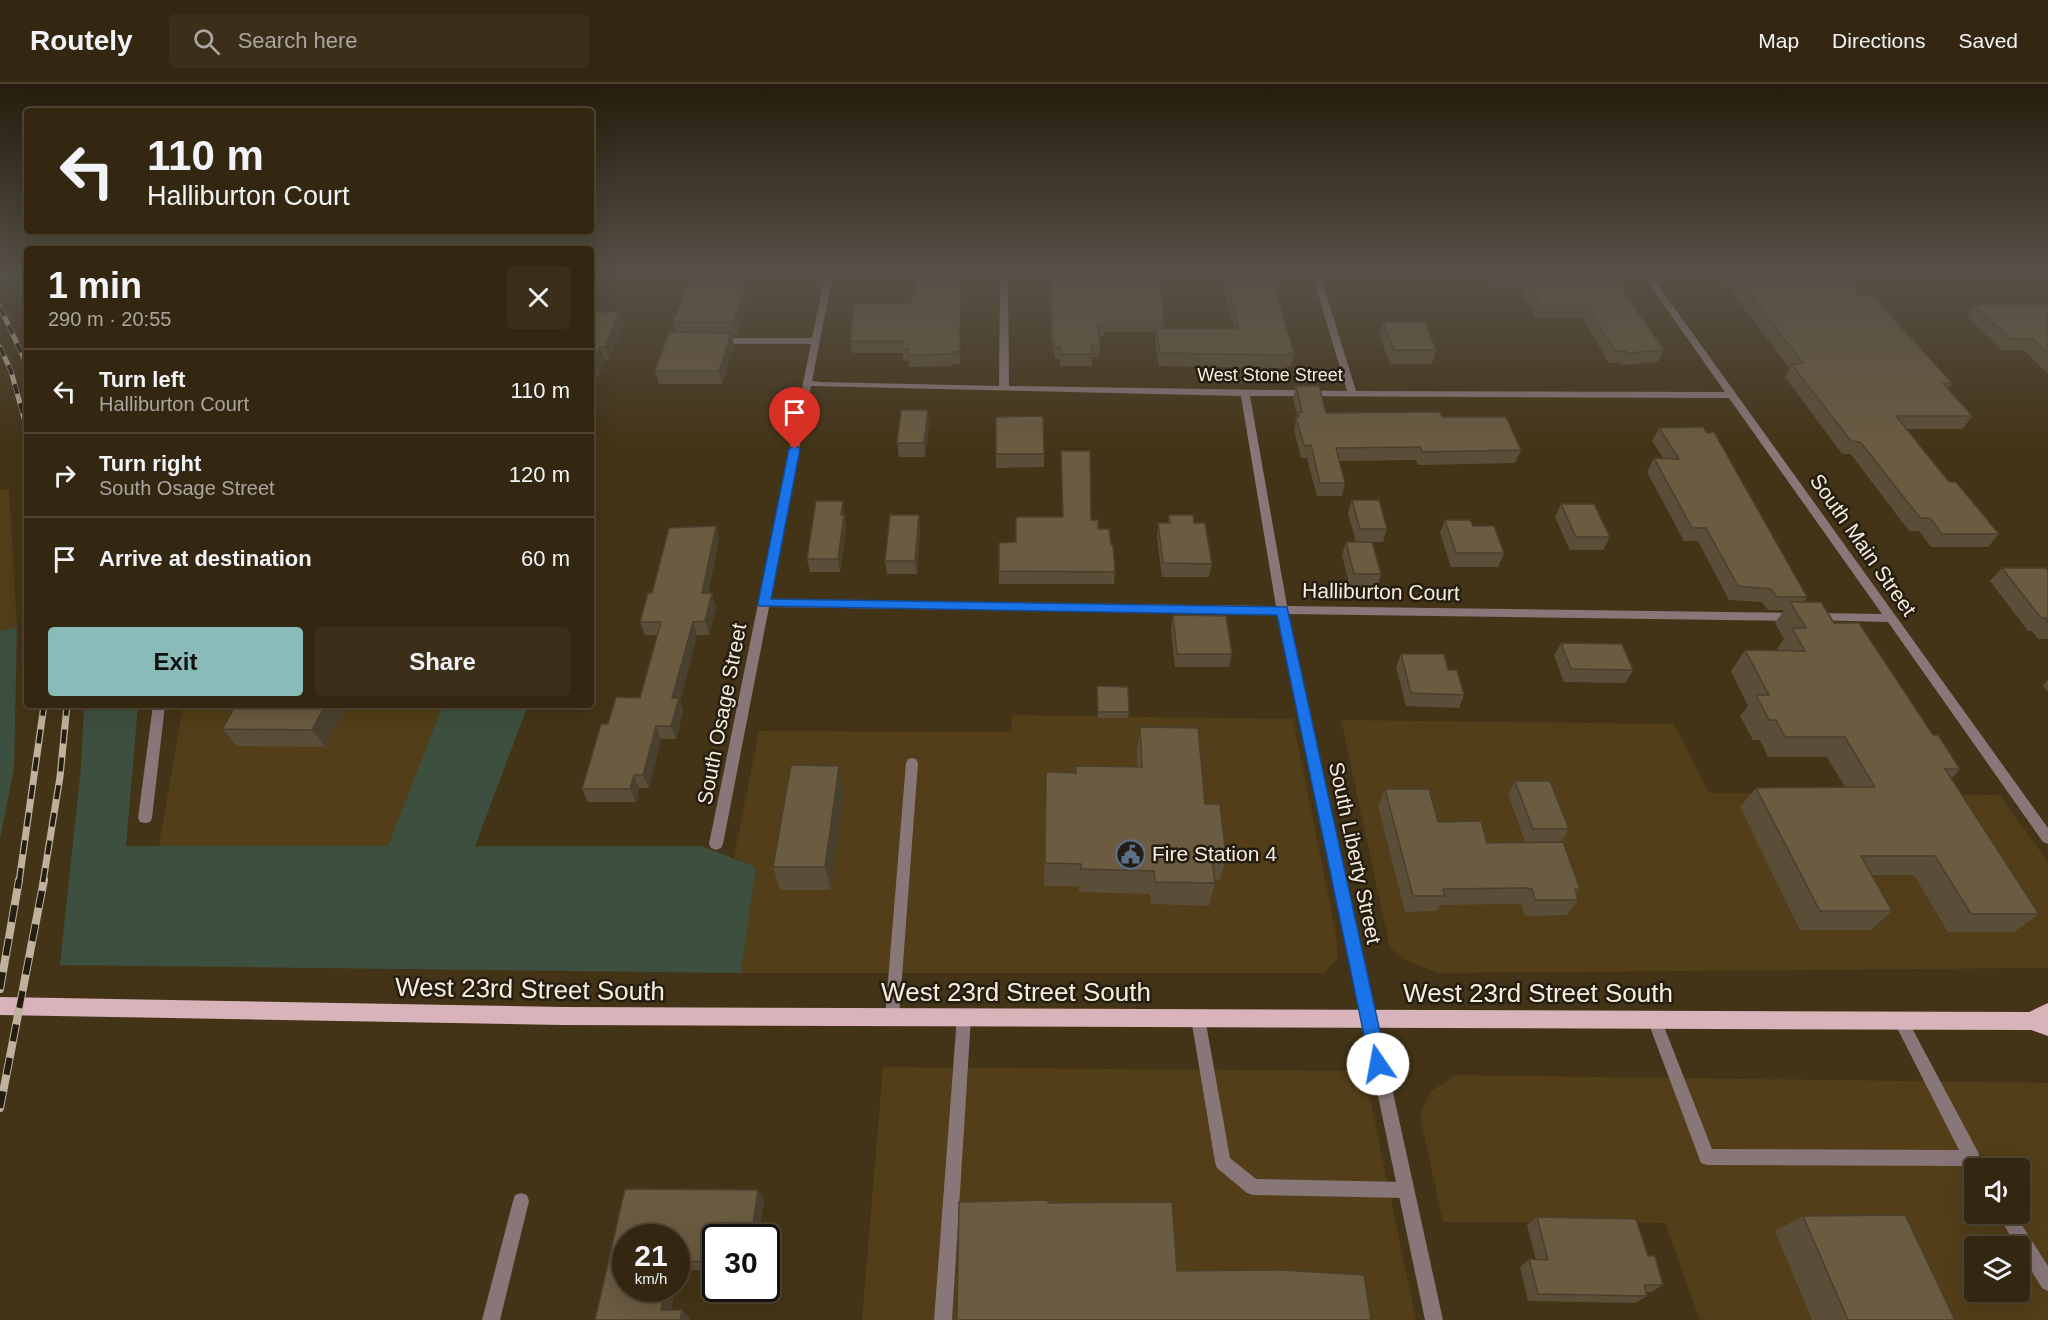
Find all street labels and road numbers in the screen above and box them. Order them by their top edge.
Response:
street label: West Stone Street [1197,365,1343,385]
street label: South Main Street [1806,469,1921,620]
street label: Halliburton Court [1302,579,1460,604]
street label: South Osage Street [693,621,750,807]
street label: South Liberty Street [1325,760,1386,946]
street label: West 23rd Street South [395,972,665,1006]
street label: West 23rd Street South [881,977,1151,1007]
street label: West 23rd Street South [1403,978,1673,1008]

